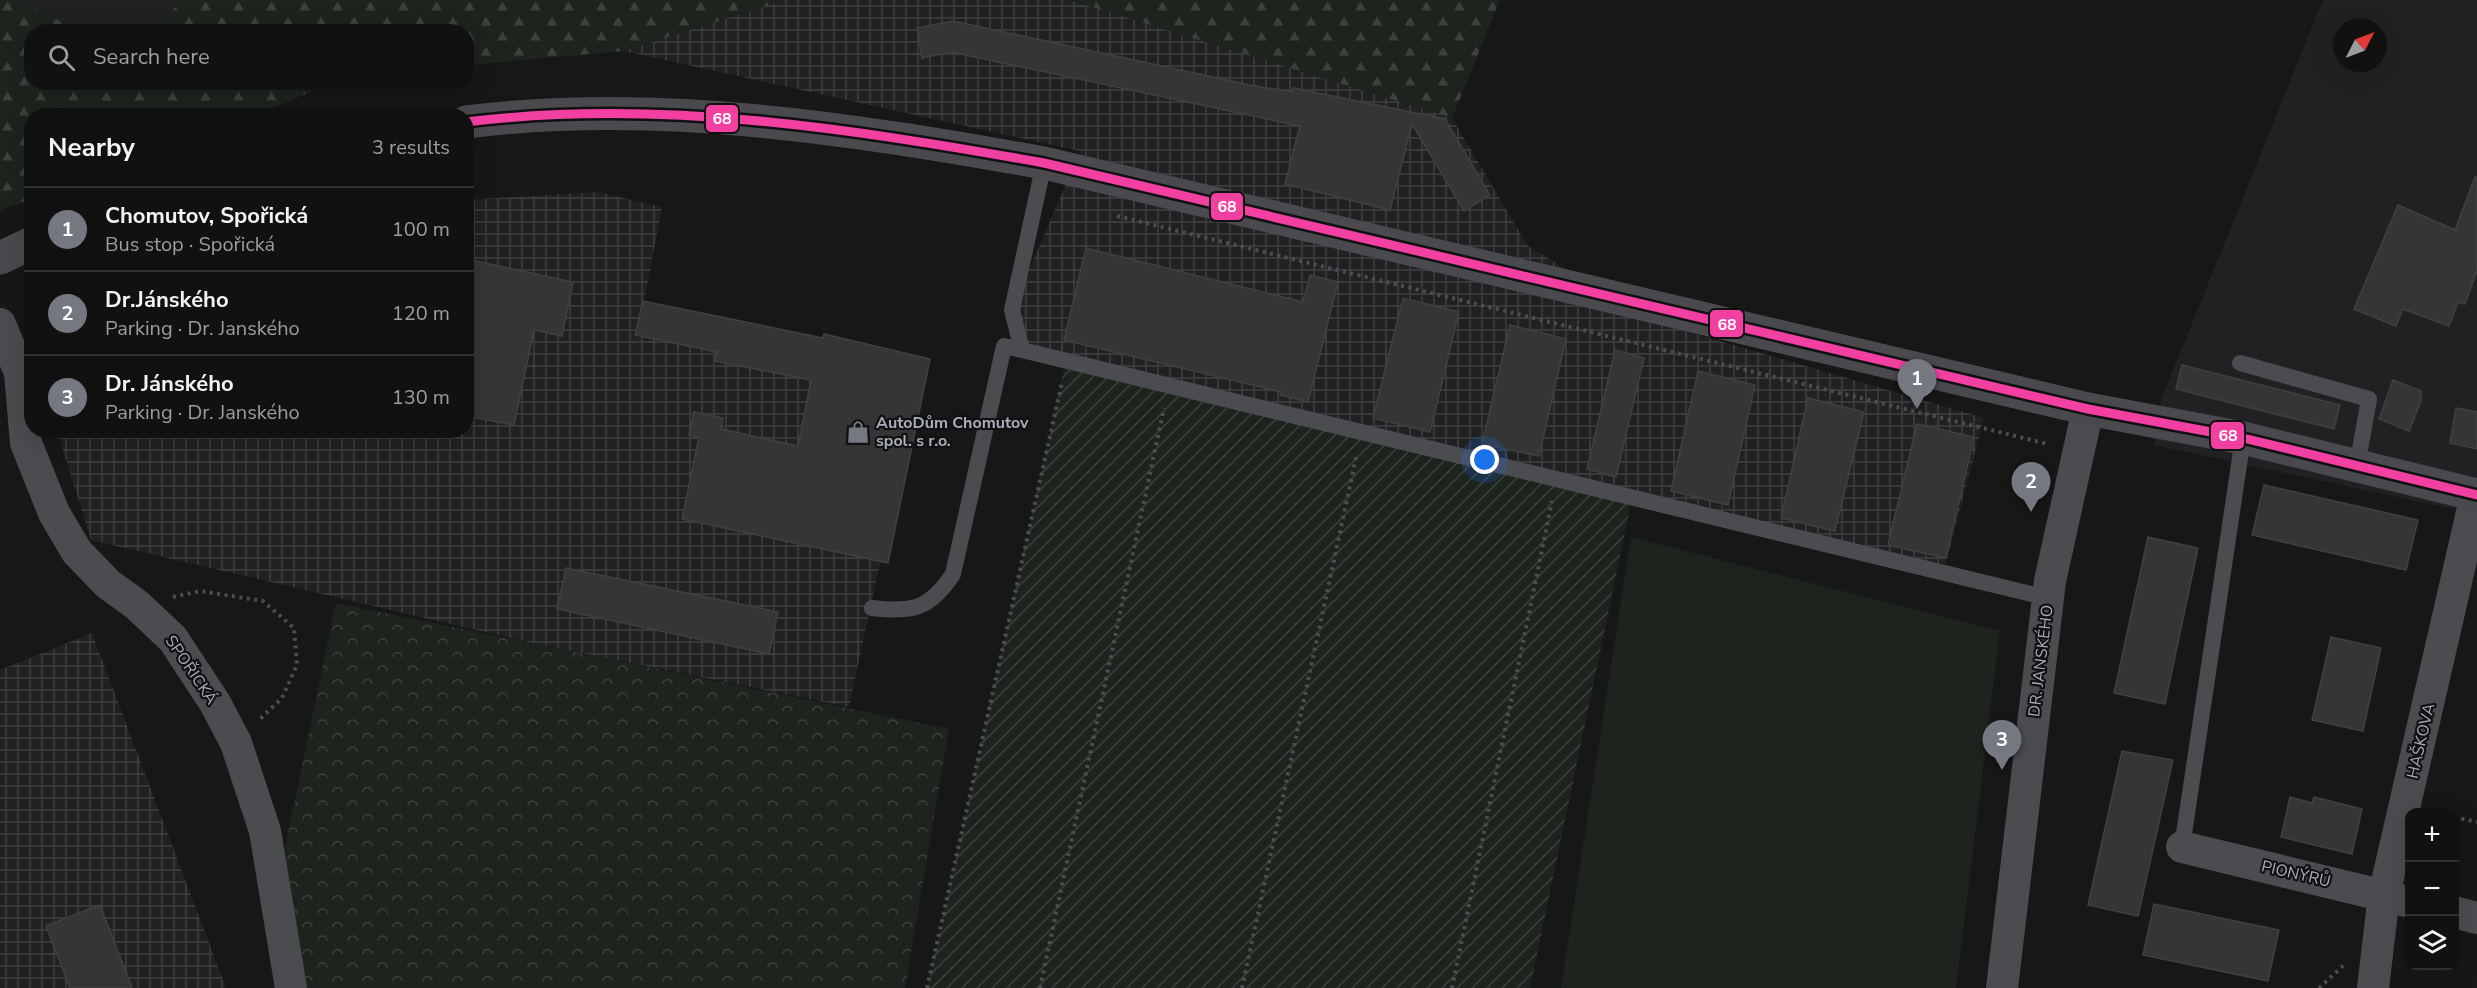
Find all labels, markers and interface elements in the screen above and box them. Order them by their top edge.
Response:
north arrow [2333,18,2387,72]
search box [24,24,474,90]
icon: search [45,41,78,74]
text: Search here [93,42,210,72]
line badge: 68 [705,104,739,133]
text: 68 [712,108,732,130]
text: Nearby [48,130,135,165]
text: 3 results [372,134,450,161]
line badge: 68 [1210,192,1244,221]
text: 68 [1217,196,1237,218]
text: Chomutov, Spořická [105,201,308,231]
text: 1 [62,216,74,243]
text: 100 m [392,216,450,243]
text: Bus stop · Spořická [105,231,275,258]
text: Dr.Jánského [105,285,229,315]
text: 2 [62,300,74,327]
text: 120 m [392,300,450,327]
line badge: 68 [1709,309,1744,338]
text: 68 [1717,314,1737,336]
text: Parking · Dr. Janského [105,315,300,342]
pin: 1 [1898,360,1936,409]
text: Dr. Jánského [105,369,234,399]
text: 3 [62,384,74,411]
text: 130 m [392,384,450,411]
text: Parking · Dr. Janského [105,399,300,426]
place label: AutoDům Chomutov spol. s r.o. [876,412,1029,452]
shop icon: AutoDům Chomutov spol. s r.o. [845,419,871,445]
line badge: 68 [2210,421,2245,450]
text: 68 [2218,425,2238,447]
your location [1470,445,1499,474]
pin: 2 [2012,462,2050,512]
street label: DR. JANSKÉHO [2023,604,2059,718]
street label: SPOŘICKÁ [160,631,222,709]
street label: HAŠKOVA [2402,701,2440,781]
pin: 3 [1982,720,2022,770]
map controls [2405,808,2459,970]
button: + [2405,808,2459,862]
street label: PIONÝRŮ [2259,855,2333,893]
button: − [2405,862,2459,916]
button: layers [2405,916,2459,970]

